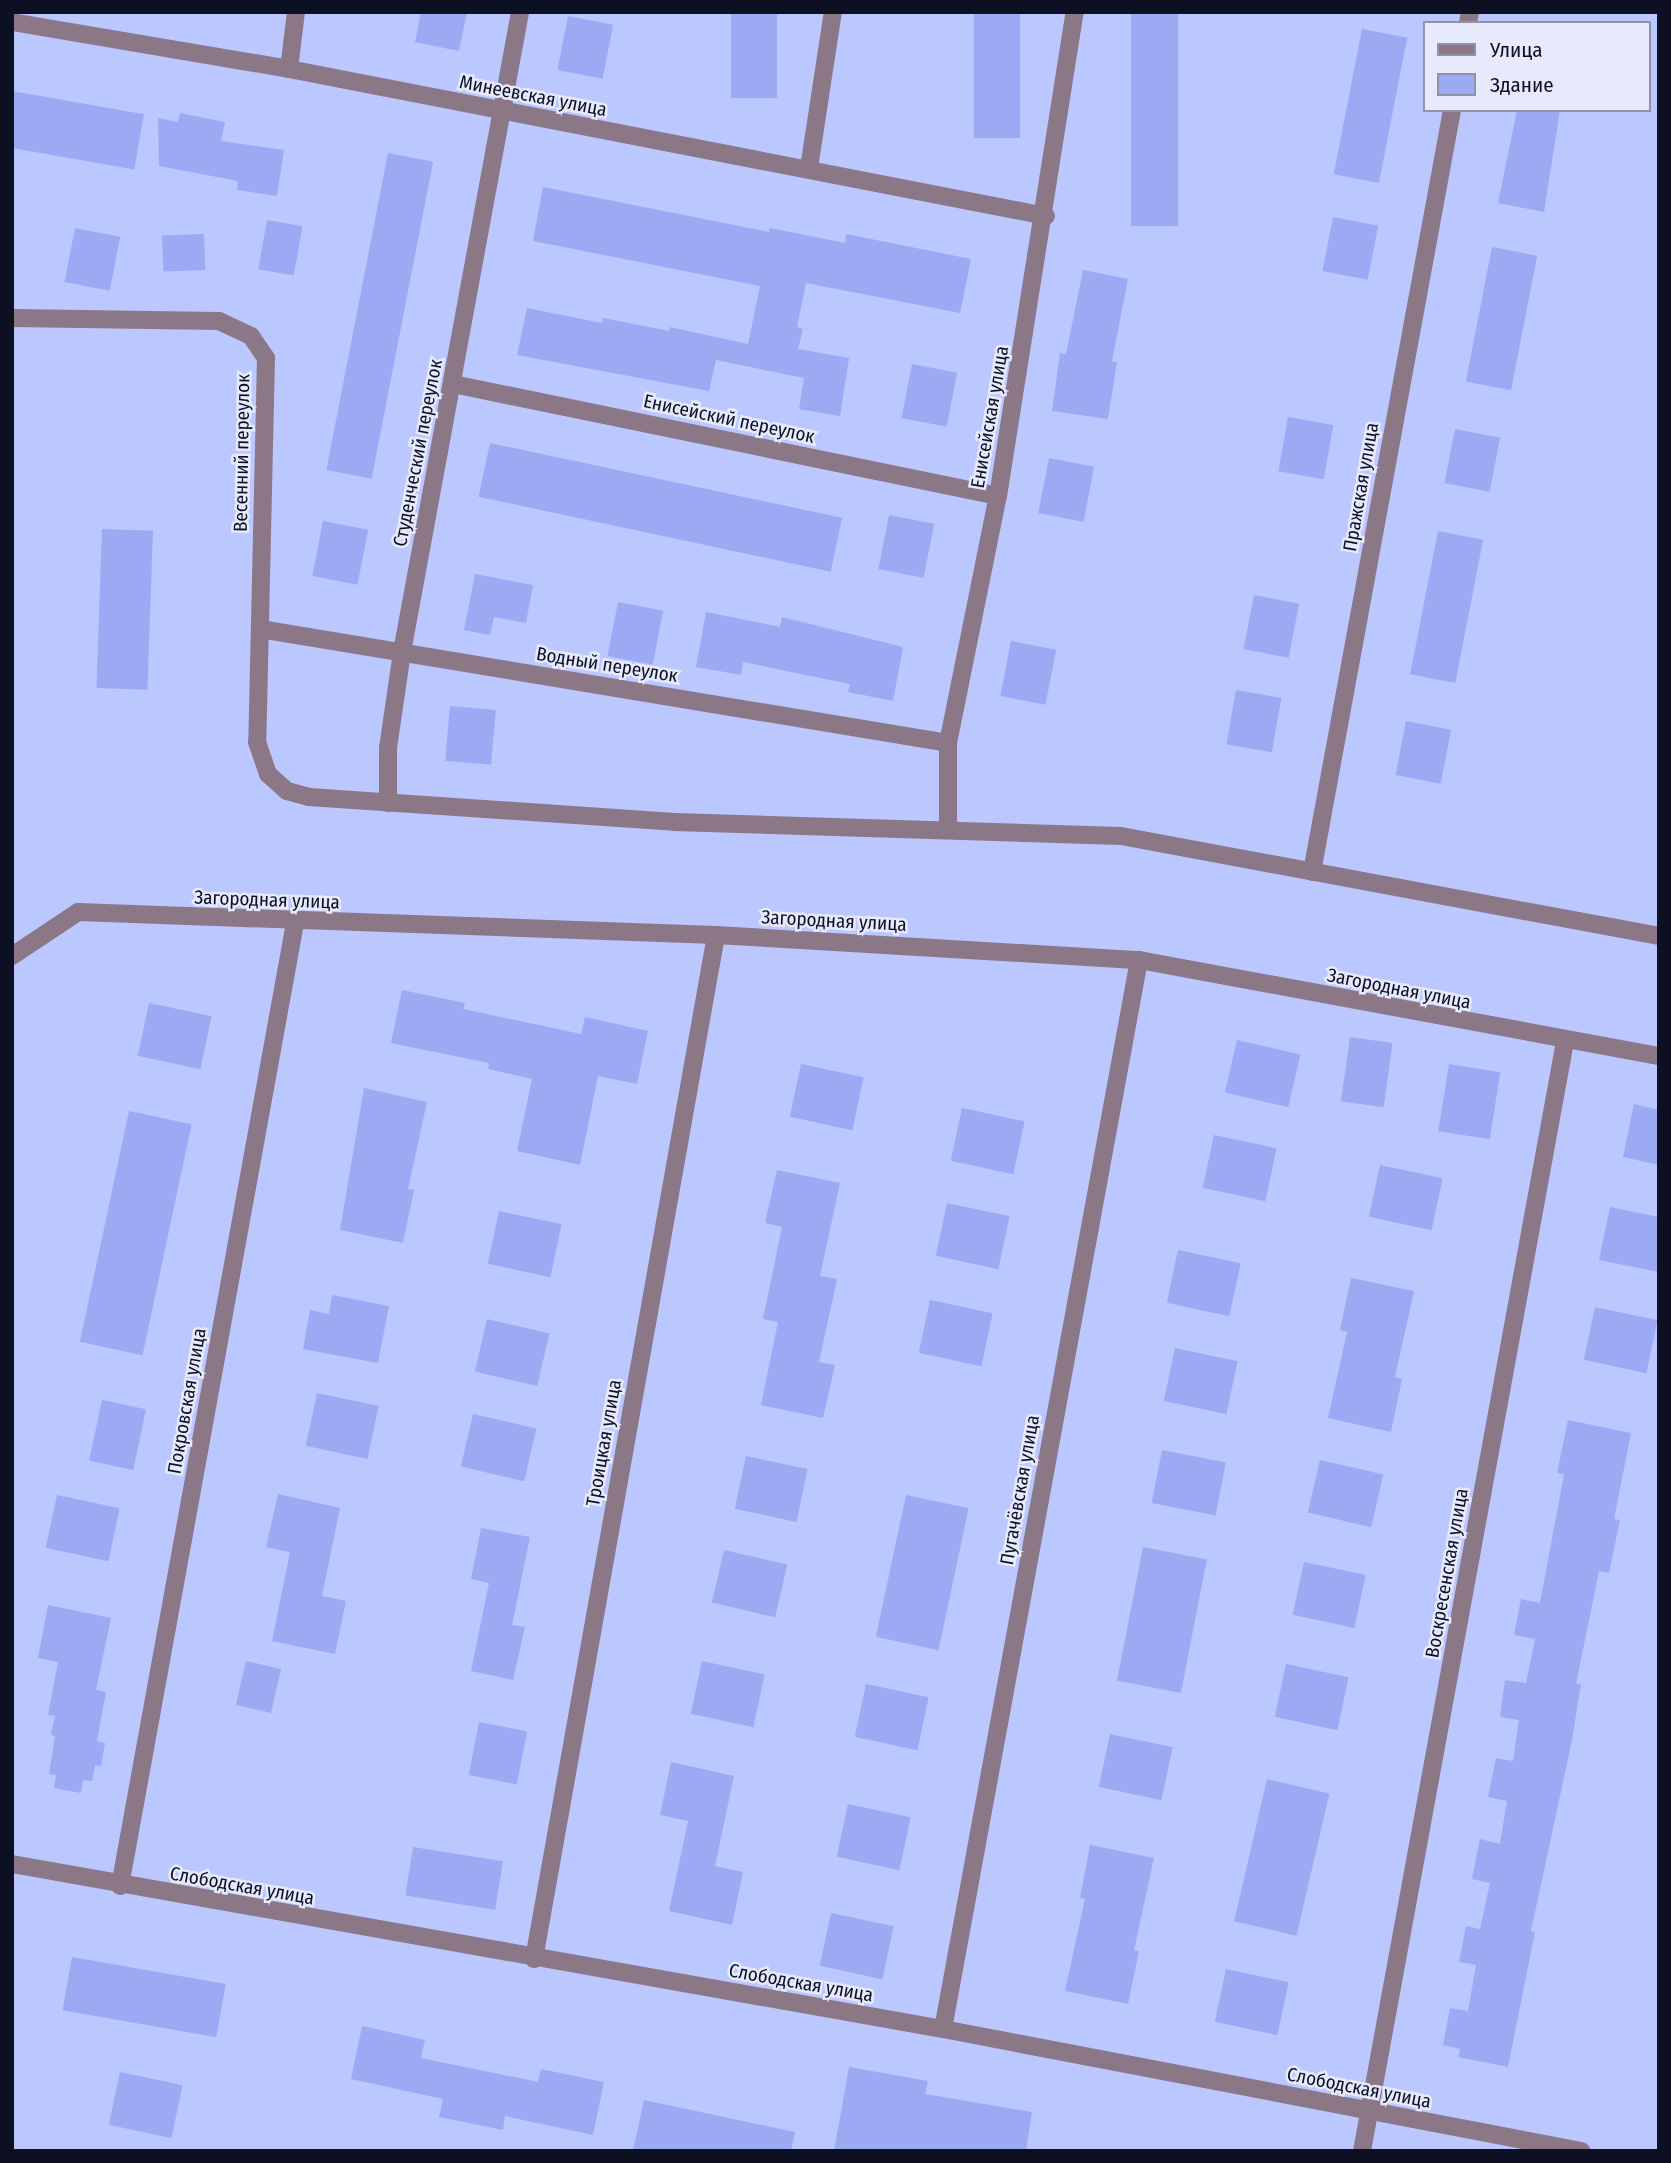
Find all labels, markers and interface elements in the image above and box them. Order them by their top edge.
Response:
legend [1422,21,1650,112]
text: Улица [1490,37,1543,63]
street label: Минеевская улица [457,71,609,121]
text: Здание [1490,72,1554,98]
street label: Енисейская улица [966,344,1014,490]
street label: Студенческий переулок [389,357,447,549]
street label: Весенний переулок [229,374,255,532]
street label: Енисейский переулок [641,390,817,448]
street label: Пражская улица [1338,421,1384,553]
street label: Водный переулок [535,643,679,687]
street label: Загородная улица [194,886,340,914]
street label: Загородная улица [761,906,907,936]
street label: Загородная улица [1325,964,1473,1014]
street label: Покровская улица [163,1326,211,1476]
street label: Троицкая улица [582,1378,626,1508]
street label: Пугачёвская улица [996,1413,1044,1567]
street label: Воскресенская улица [1421,1486,1473,1660]
street label: Слободская улица [168,1862,316,1910]
street label: Слободская улица [727,1959,875,2007]
street label: Слободская улица [1285,2063,1433,2113]

